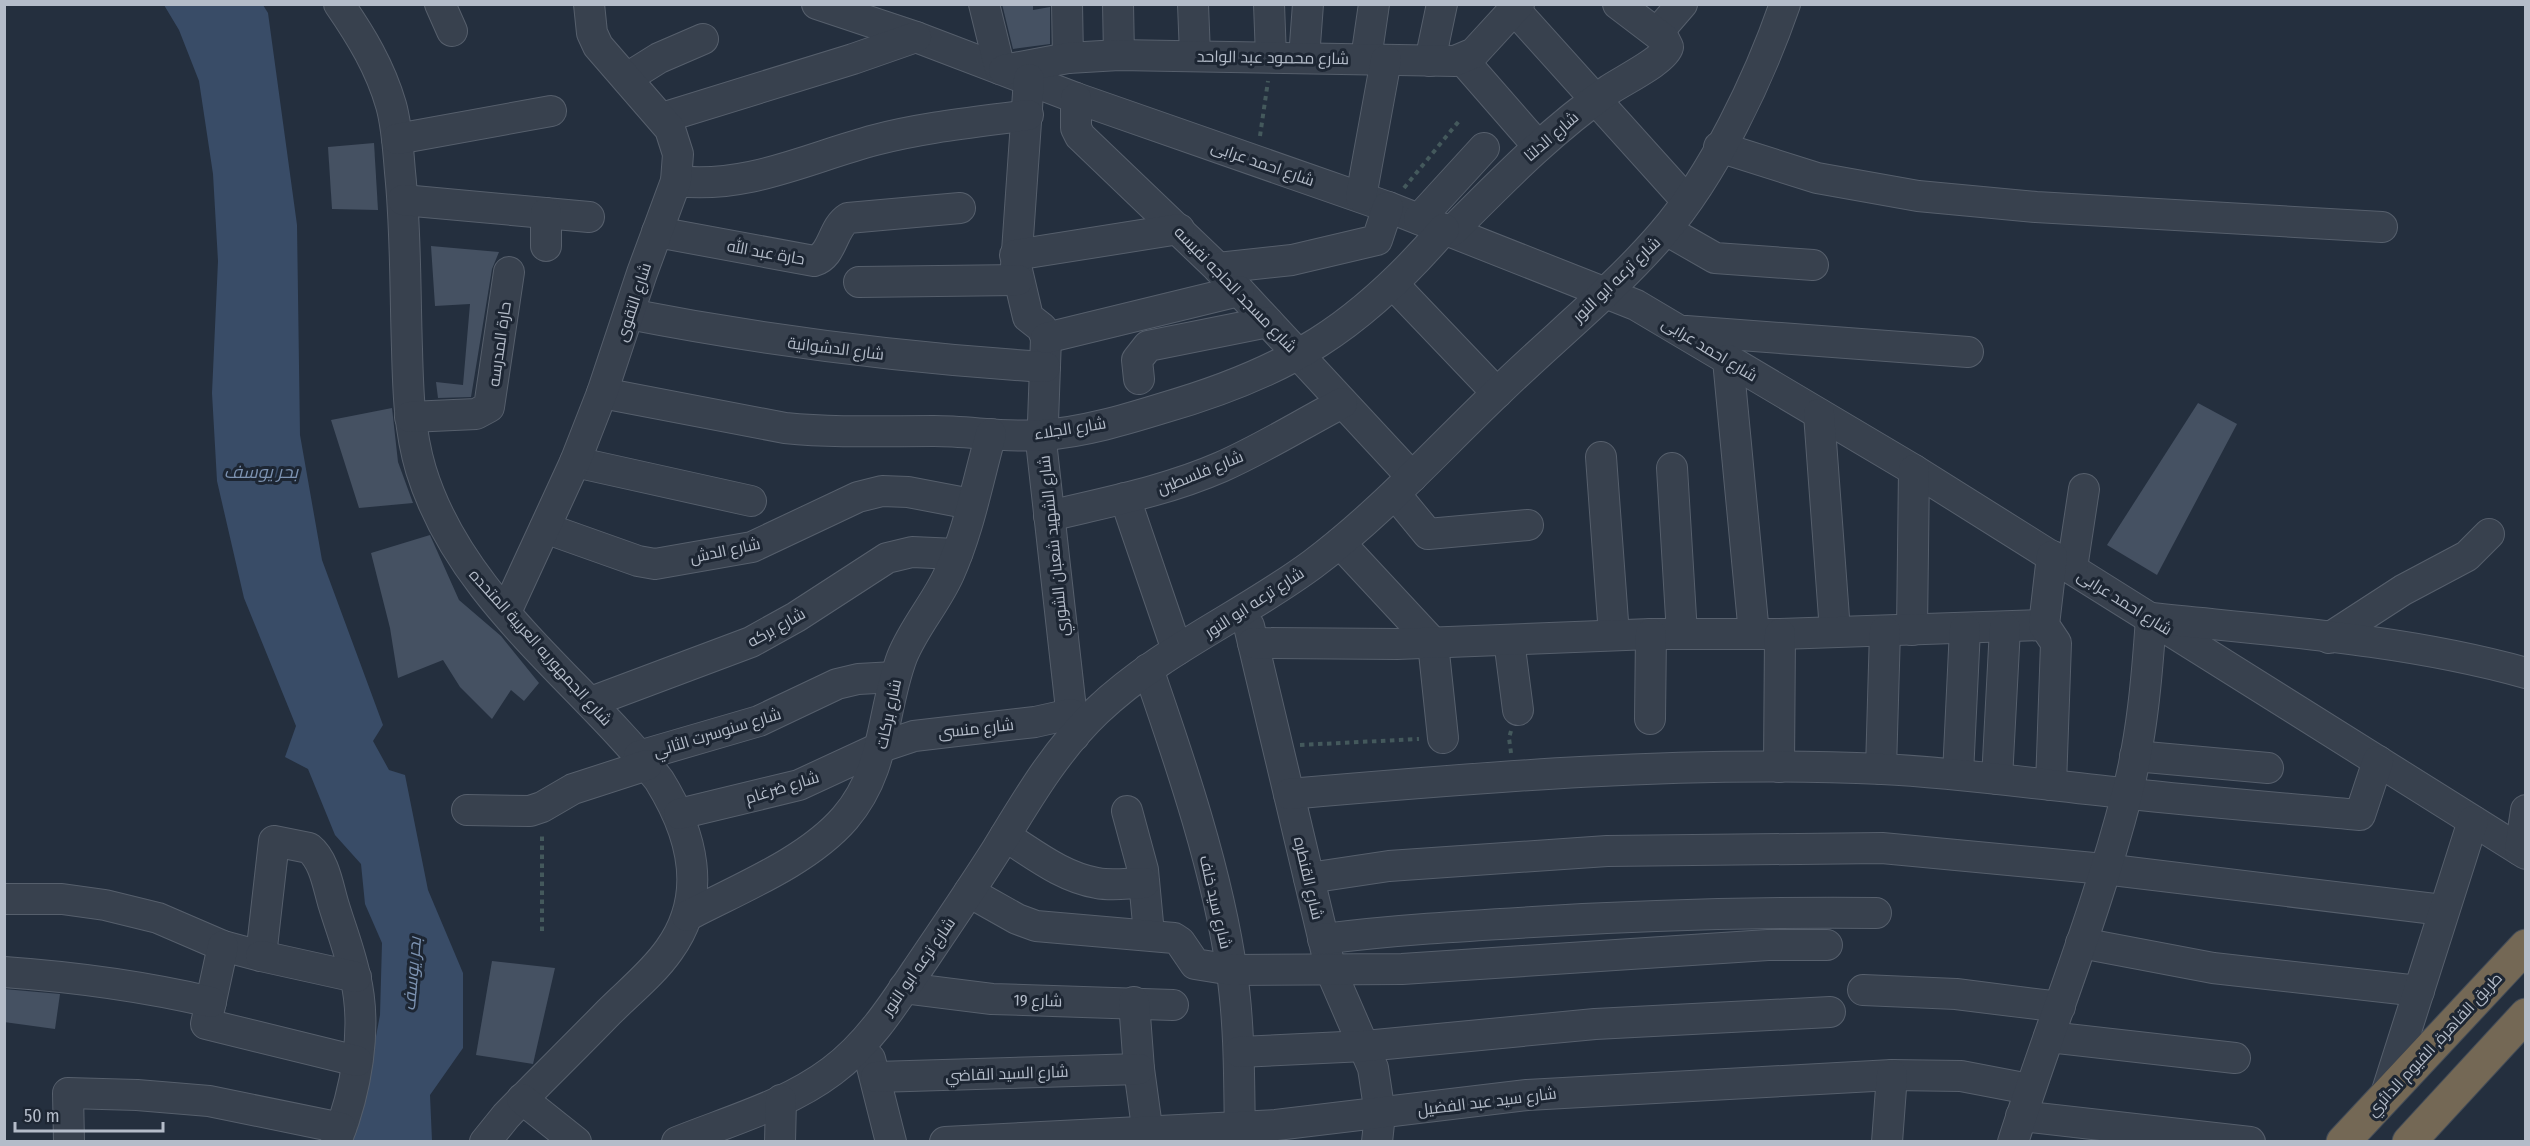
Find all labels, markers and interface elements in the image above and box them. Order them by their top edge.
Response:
street label: شارع محمود عبد الواحد [1197,47,1349,70]
street label: شارع الدلتا [1520,108,1584,167]
street label: شارع احمد عرابى [1208,137,1317,192]
street label: شارع مسجد الحاجه نفيسه [1169,222,1301,358]
street label: شارع ترعه ابو النور [1568,233,1666,328]
street label: حارة عبد الله [726,235,806,269]
street label: شارع التقوى [612,260,657,345]
street label: حارة المدرسه [484,300,515,388]
street label: شارع احمد عرابى [1658,313,1761,387]
street label: شارع الدشوانية [786,333,885,366]
street label: شارع الجلاء [1033,413,1108,446]
street label: شارع فلسطين [1154,447,1247,500]
street label: شارع الشهيد شعبان الشوري [1035,454,1076,638]
water label: بحر يوسف [224,461,299,483]
street label: شارع الدش [688,534,762,569]
street label: شارع ترعه ابو النور [1200,563,1309,644]
street label: شارع الجمهوريه العربية المتحده [464,565,616,731]
street label: شارع احمد عرابى [2073,566,2176,641]
street label: شارع بركه [744,604,809,653]
street label: شارع بركات [872,677,907,751]
street label: شارع سنوسرت الثاني [651,704,785,765]
street label: شارع منسى [937,715,1015,744]
street label: شارع ضرغام [743,767,822,810]
street label: شارع القنطره [1288,835,1327,922]
street label: شارع سيد خلف [1194,853,1236,951]
street label: شارع ترعه ابو النور [877,914,961,1021]
water label: بحر يوسف [398,935,426,1012]
street label: طريق القاهرة, الفيوم الدائري [2363,969,2509,1123]
street label: شارع 19 [1013,991,1063,1012]
street label: شارع السيد القاضي [945,1062,1069,1088]
street label: شارع سيد عبد الفضيل [1416,1084,1558,1121]
scale bar [15,1095,164,1133]
text: 50 m [24,1105,60,1127]

